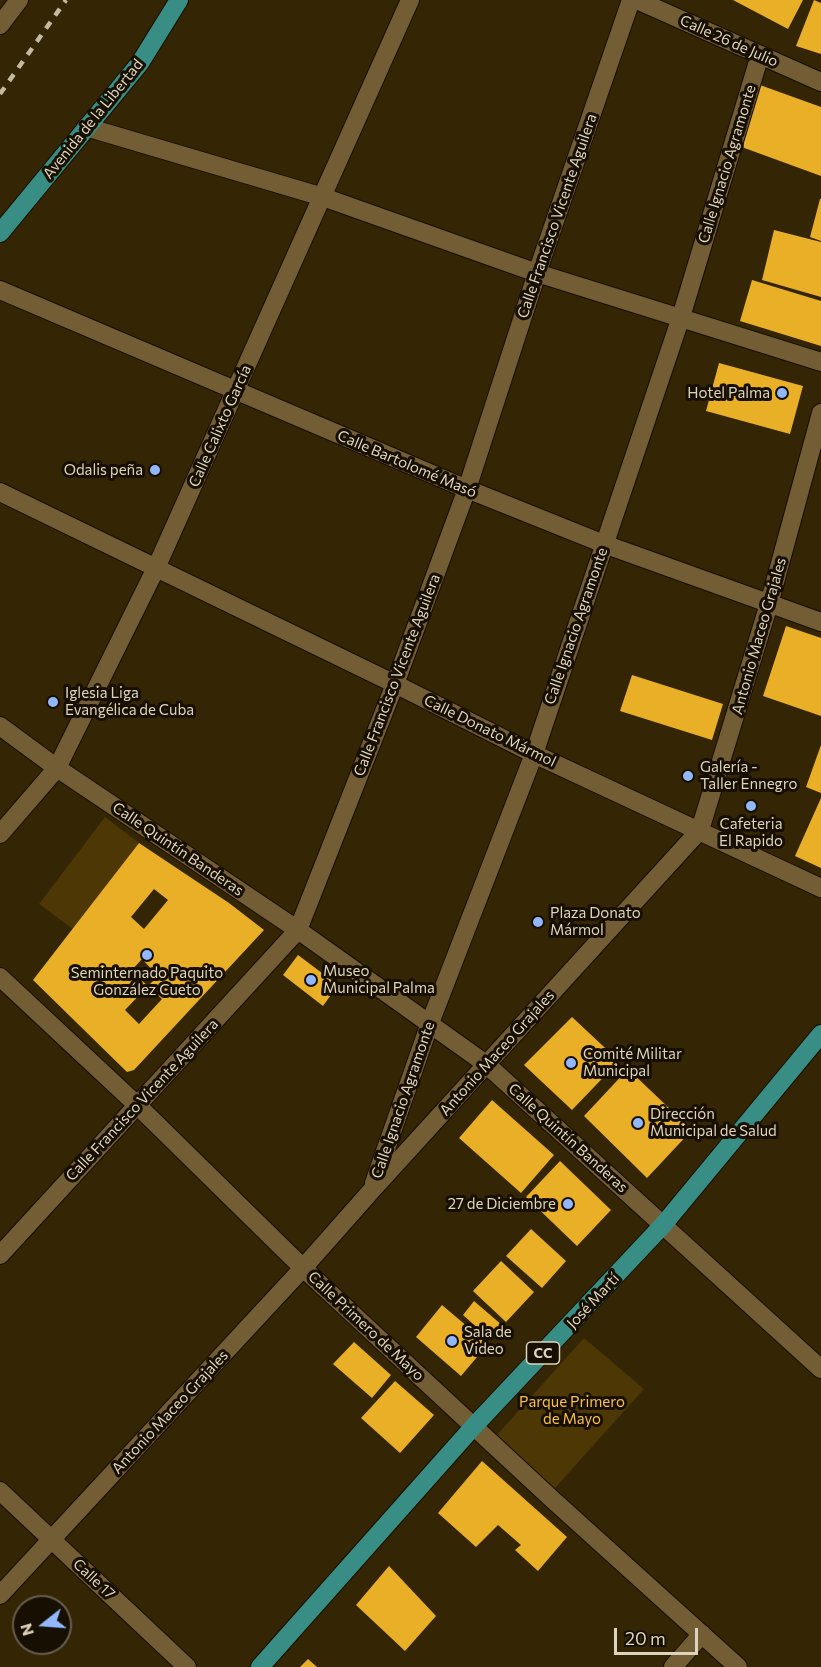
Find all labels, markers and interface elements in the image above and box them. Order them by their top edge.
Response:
street label: Calle 26 de Julio [677,11,781,71]
street label: Avenida de la Libertad [39,56,147,182]
street label: Calle Ignacio Agramonte [694,83,760,245]
street label: Calle Francisco Vicente Aguilera [513,111,601,321]
street label: Calle Calixto García [185,362,255,490]
place label: Hotel Palma [687,384,770,402]
marker: Hotel Palma [775,386,789,400]
street label: Calle Bartolomé Masó [335,427,479,501]
place label: Odalis peña [64,461,143,479]
marker: Odalis peña [148,463,162,477]
street label: Calle Ignacio Agramonte [541,545,611,707]
street label: Antonio Maceo Grajales [728,555,790,717]
street label: Calle Francisco Vicente Aguilera [350,571,444,779]
place label: Iglesia Liga Evangélica de Cuba [65,684,194,719]
street label: Calle Donato Mármol [421,691,559,771]
marker: Iglesia Liga Evangélica de Cuba [46,695,60,709]
place label: Galería - Taller Ennegro [700,758,797,793]
marker: Galería - Taller Ennegro [681,769,695,783]
street label: Calle Quintín Banderas [109,798,247,900]
marker: Cafeteria El Rapido [744,799,758,813]
place label: Cafeteria El Rapido [719,815,783,850]
place label: Plaza Donato Mármol [550,904,641,939]
marker: Plaza Donato Mármol [531,915,545,929]
marker: Seminternado Paquito González Cueto [140,948,154,962]
place label: Museo Municipal Palma [323,962,435,997]
place label: Seminternado Paquito González Cueto [71,964,223,999]
marker: Museo Municipal Palma [304,973,318,987]
street label: Antonio Maceo Grajales [436,987,558,1119]
street label: Calle Francisco Vicente Aguilera [62,1015,222,1185]
street label: Calle Ignacio Agramonte [368,1019,438,1181]
place label: Comité Militar Municipal [583,1045,682,1080]
marker: Comité Militar Municipal [564,1056,578,1070]
street label: Calle Quintín Banderas [505,1080,631,1196]
place label: Dirección Municipal de Salud [650,1105,777,1140]
marker: Dirección Municipal de Salud [631,1116,645,1130]
place label: 27 de Diciembre [448,1195,556,1213]
marker: 27 de Diciembre [561,1197,575,1211]
street label: Calle Primero de Mayo [304,1268,428,1384]
street label: José Martí [563,1270,623,1332]
place label: Sala de Video [464,1323,512,1358]
marker: Sala de Video [445,1334,459,1348]
road number: CC [526,1342,560,1364]
street label: Antonio Maceo Grajales [108,1346,232,1478]
park label: Parque Primero de Mayo [519,1393,625,1428]
street label: Calle 17 [69,1555,119,1603]
north arrow [12,1595,72,1655]
scale bar [617,1616,701,1654]
text: N [15,1621,37,1638]
text: 20 m [625,1627,666,1649]

